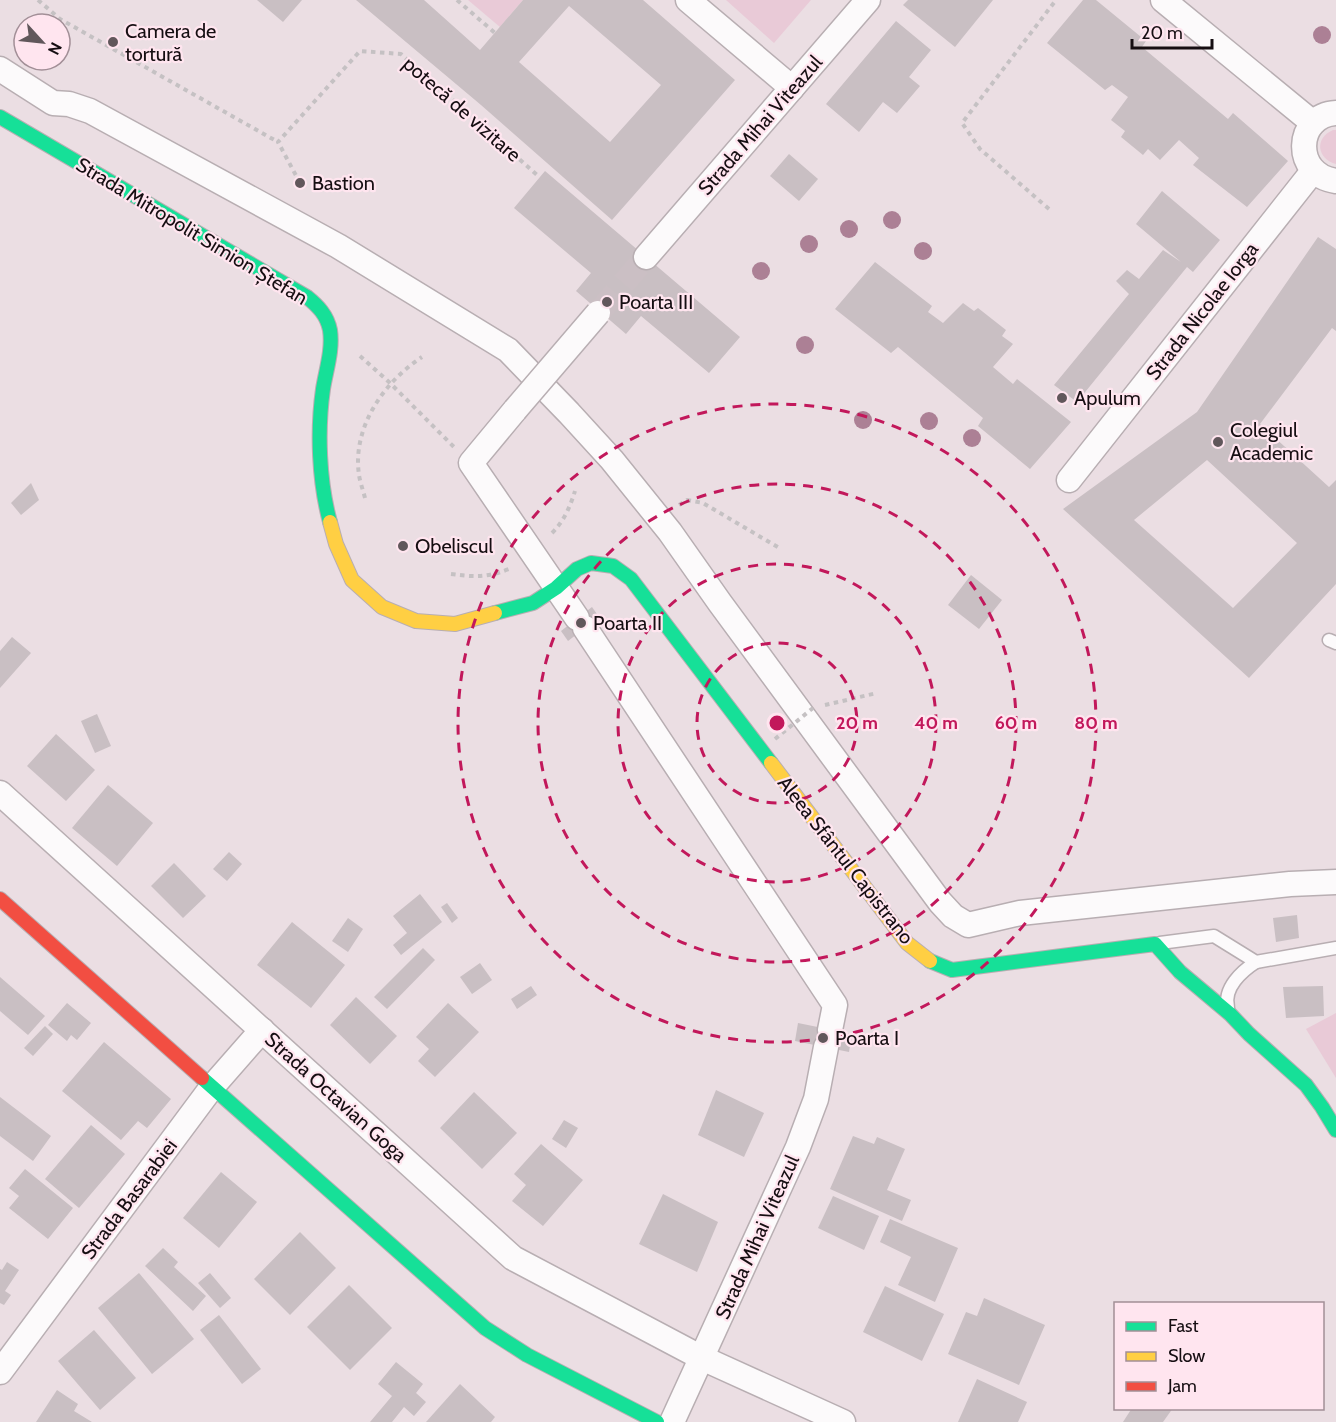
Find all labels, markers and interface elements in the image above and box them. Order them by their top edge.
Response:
north arrow [12,12,72,72]
scale bar [1132,12,1212,50]
place label: Camera de tortură [125,19,216,66]
text: 20 m [1141,22,1183,44]
marker: Camera de tortură [106,35,120,49]
text: N [44,39,66,58]
street label: Strada Mihai Viteazul [693,50,827,200]
street label: potecă de vizitare [398,51,526,167]
street label: Strada Mitropolit Simion Ștefan [71,152,312,311]
place label: Bastion [312,171,375,195]
marker: Bastion [293,176,307,190]
street label: Strada Nicolae Iorga [1141,237,1263,385]
place label: Poarta III [619,290,693,314]
marker: Poarta III [600,295,614,309]
place label: Apulum [1074,386,1141,410]
marker: Apulum [1055,391,1069,405]
place label: Colegiul Academic [1230,418,1313,465]
marker: Colegiul Academic [1211,435,1225,449]
place label: Obeliscul [415,534,493,558]
marker: Obeliscul [396,539,410,553]
place label: Poarta II [593,611,662,635]
marker: Poarta II [574,616,588,630]
text: 20 m [836,712,878,734]
text: 40 m [914,712,958,734]
text: 60 m [995,712,1037,734]
text: 80 m [1074,712,1118,734]
centre of rings [767,713,787,733]
street label: Aleea Sfântul Capistrano [773,771,919,949]
place label: Poarta I [835,1026,899,1050]
street label: Strada Octavian Goga [260,1027,412,1167]
marker: Poarta I [816,1031,830,1045]
street label: Strada Basarabiei [76,1134,182,1264]
street label: Strada Mihai Viteazul [710,1151,804,1323]
legend [1114,1302,1324,1410]
text: Fast [1168,1315,1199,1337]
text: Slow [1168,1345,1205,1367]
text: Jam [1167,1375,1197,1397]

